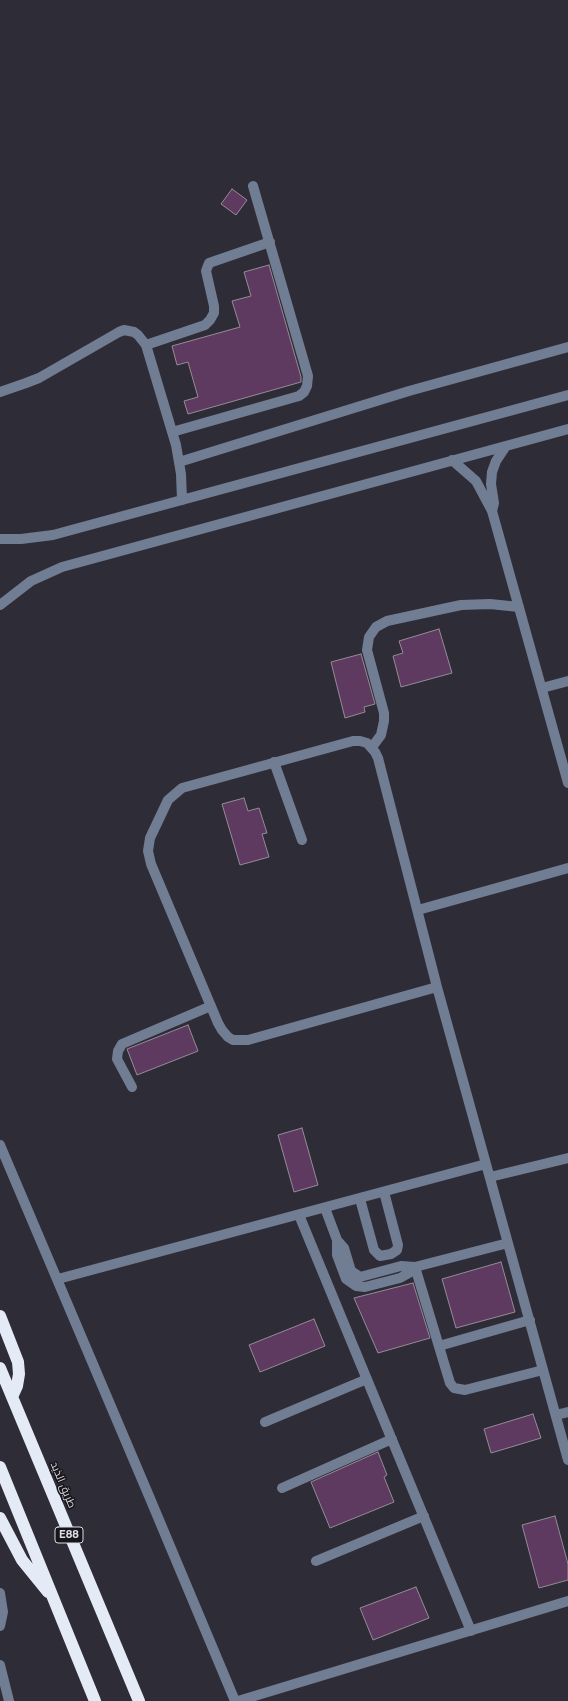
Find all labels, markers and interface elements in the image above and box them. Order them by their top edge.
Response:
street label: طريق الذيد [47,1460,79,1510]
road number: E88 [55,1527,83,1543]

